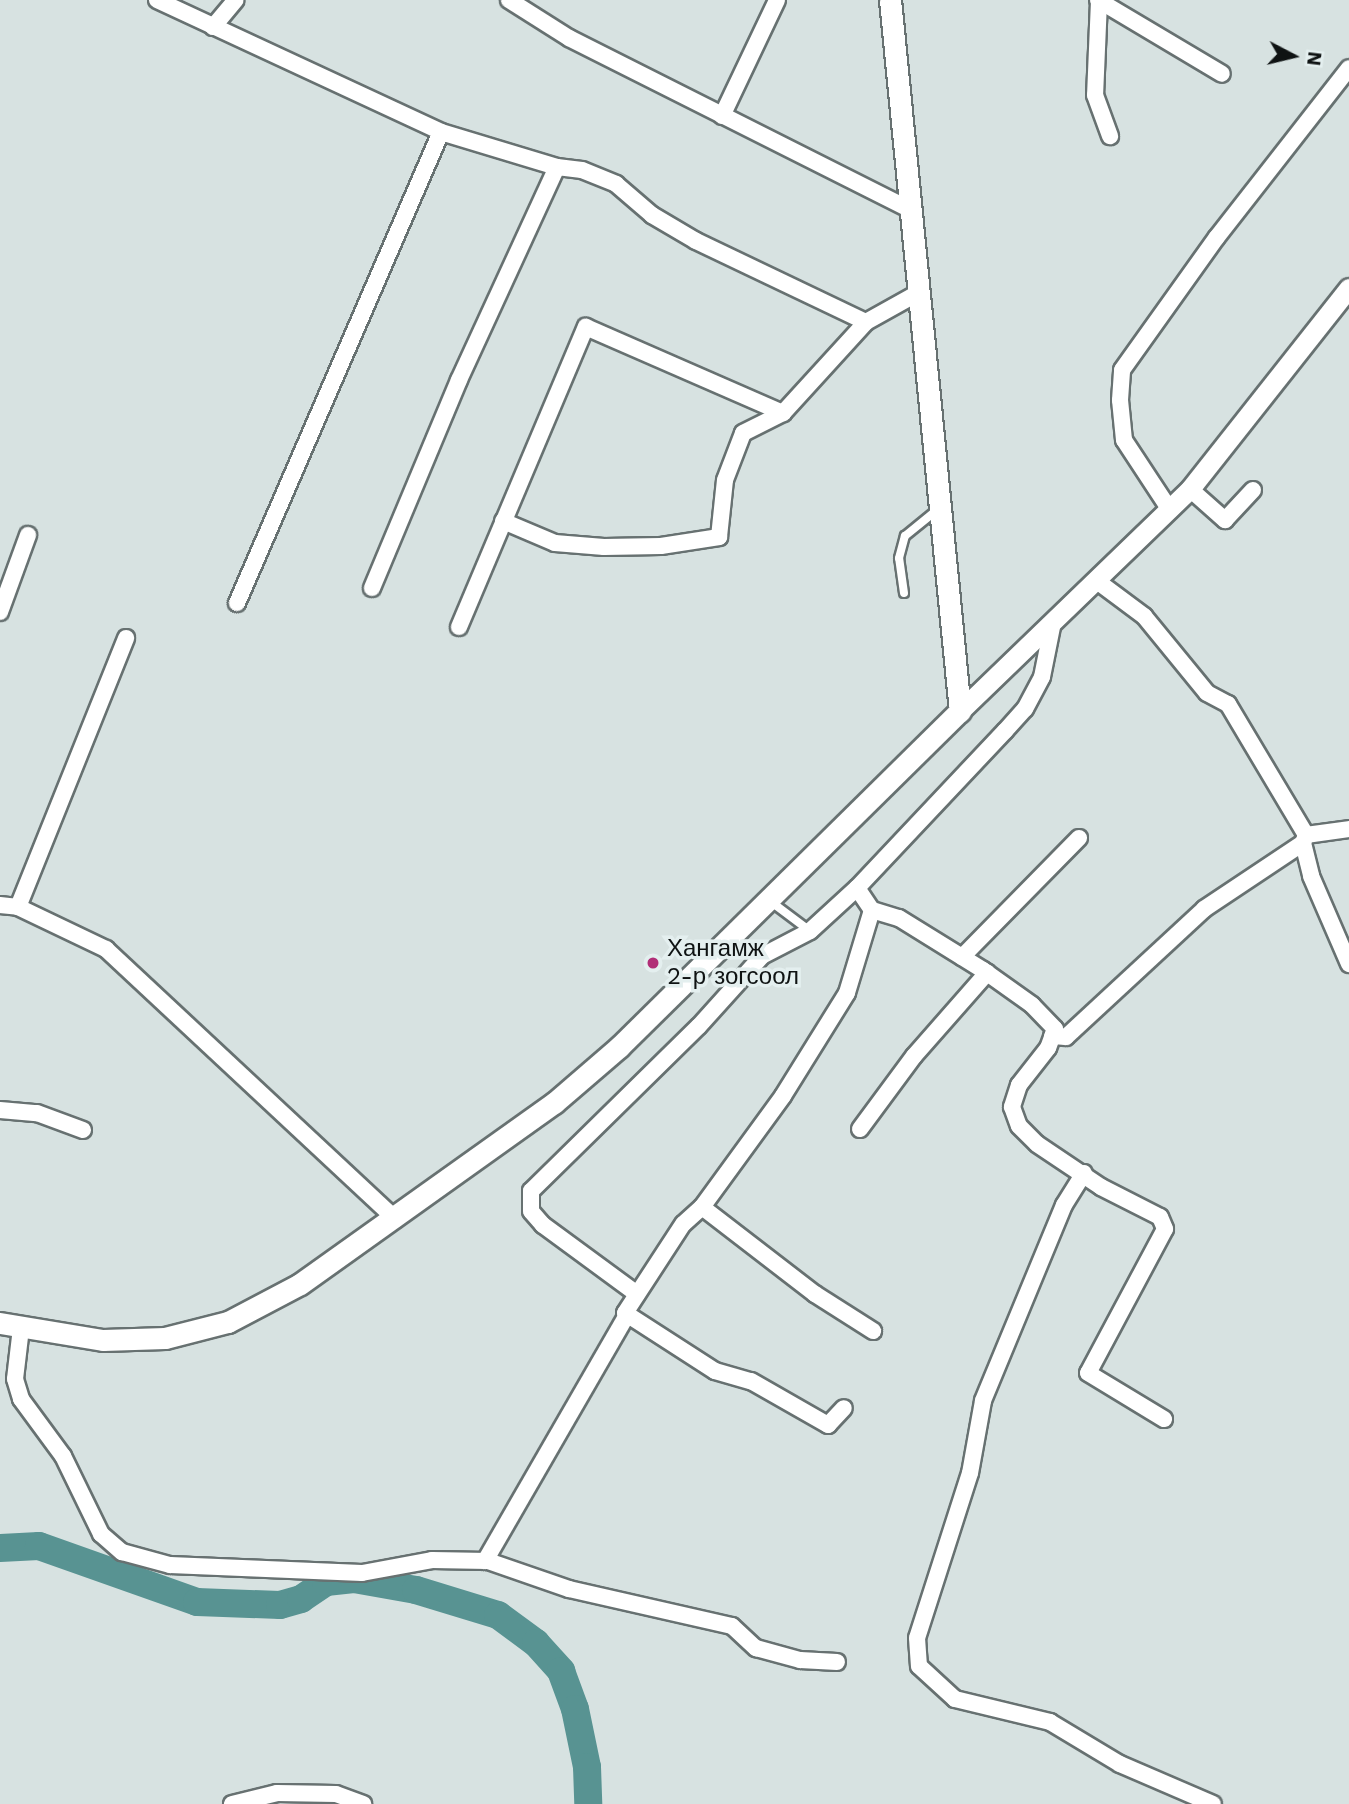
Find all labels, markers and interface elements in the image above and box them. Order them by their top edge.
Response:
north arrow [1258,21,1328,91]
text: N [1302,50,1327,67]
place label: Хангамж 2-р зогсоол [667,935,799,991]
marker: Хангамж 2-р зогсоол [645,955,661,971]

